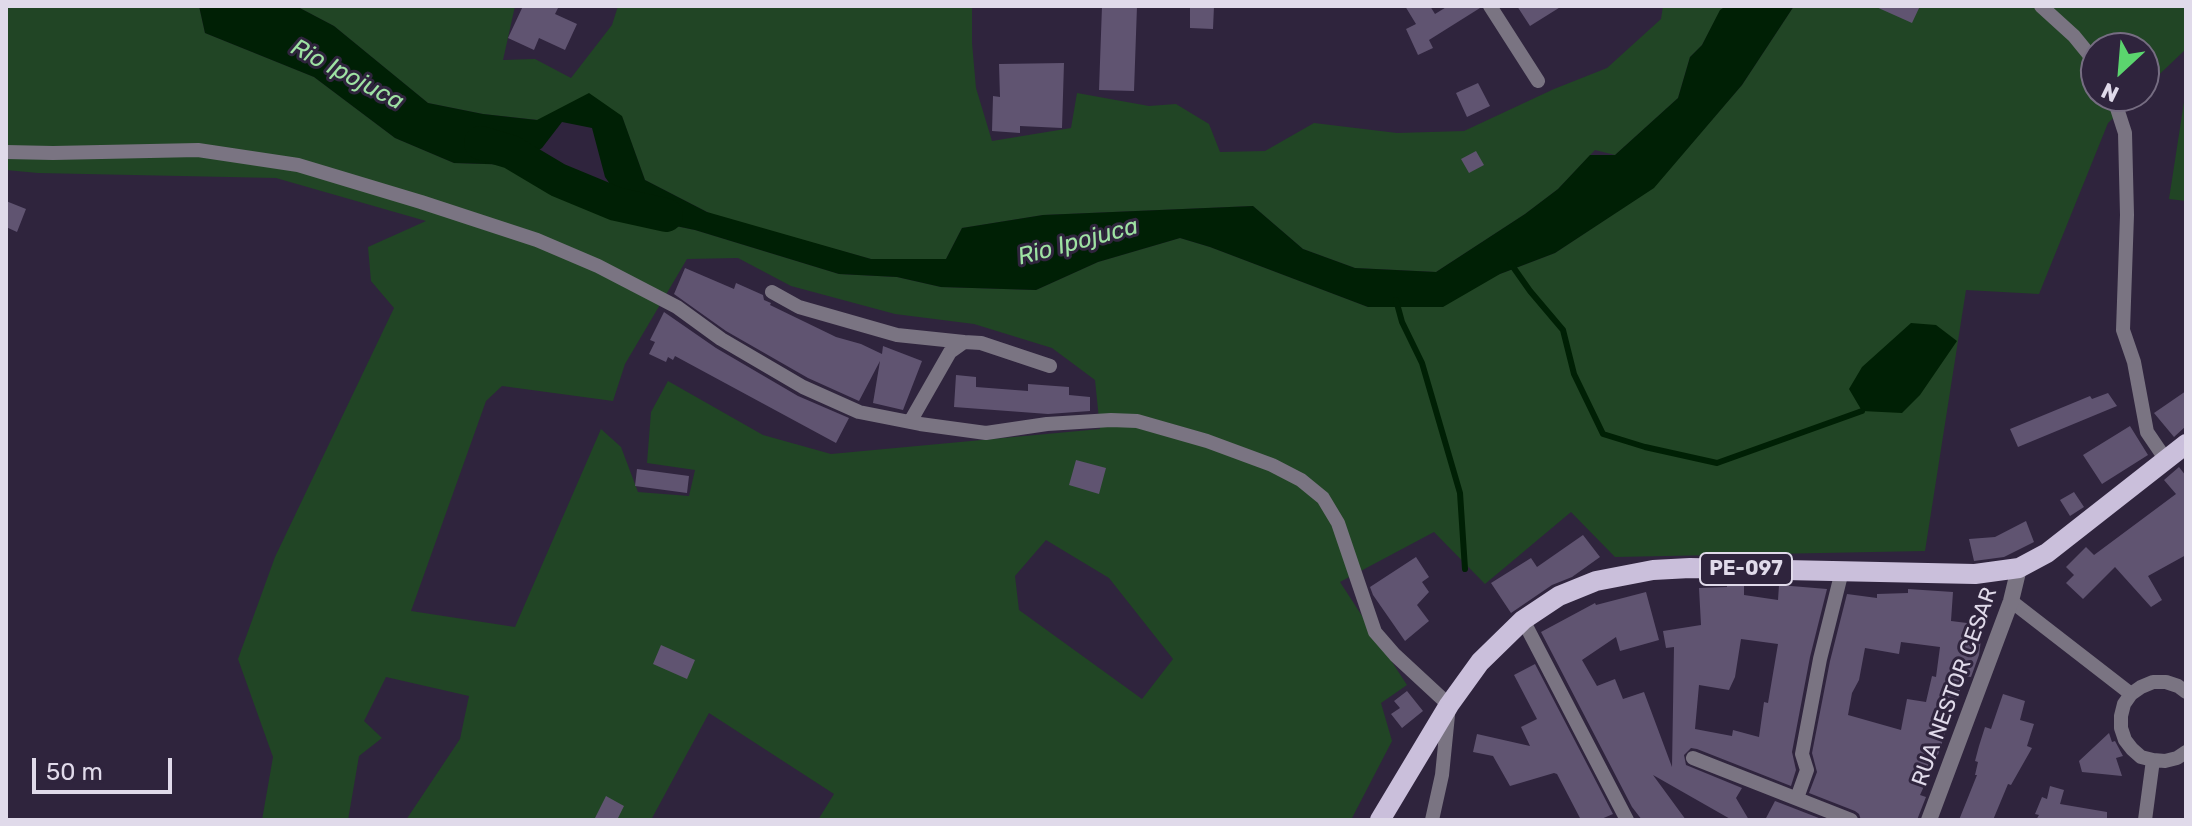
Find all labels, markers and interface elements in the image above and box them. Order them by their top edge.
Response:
north arrow [2080,32,2160,112]
water label: Rio Ipojuca [286,33,408,117]
text: N [2097,77,2123,108]
water label: Rio Ipojuca [1015,212,1141,272]
road number: PE-097 [1700,553,1792,585]
street label: RUA NESTOR CESAR [1907,584,2003,790]
scale bar [36,742,176,792]
text: 50 m [46,758,103,786]

